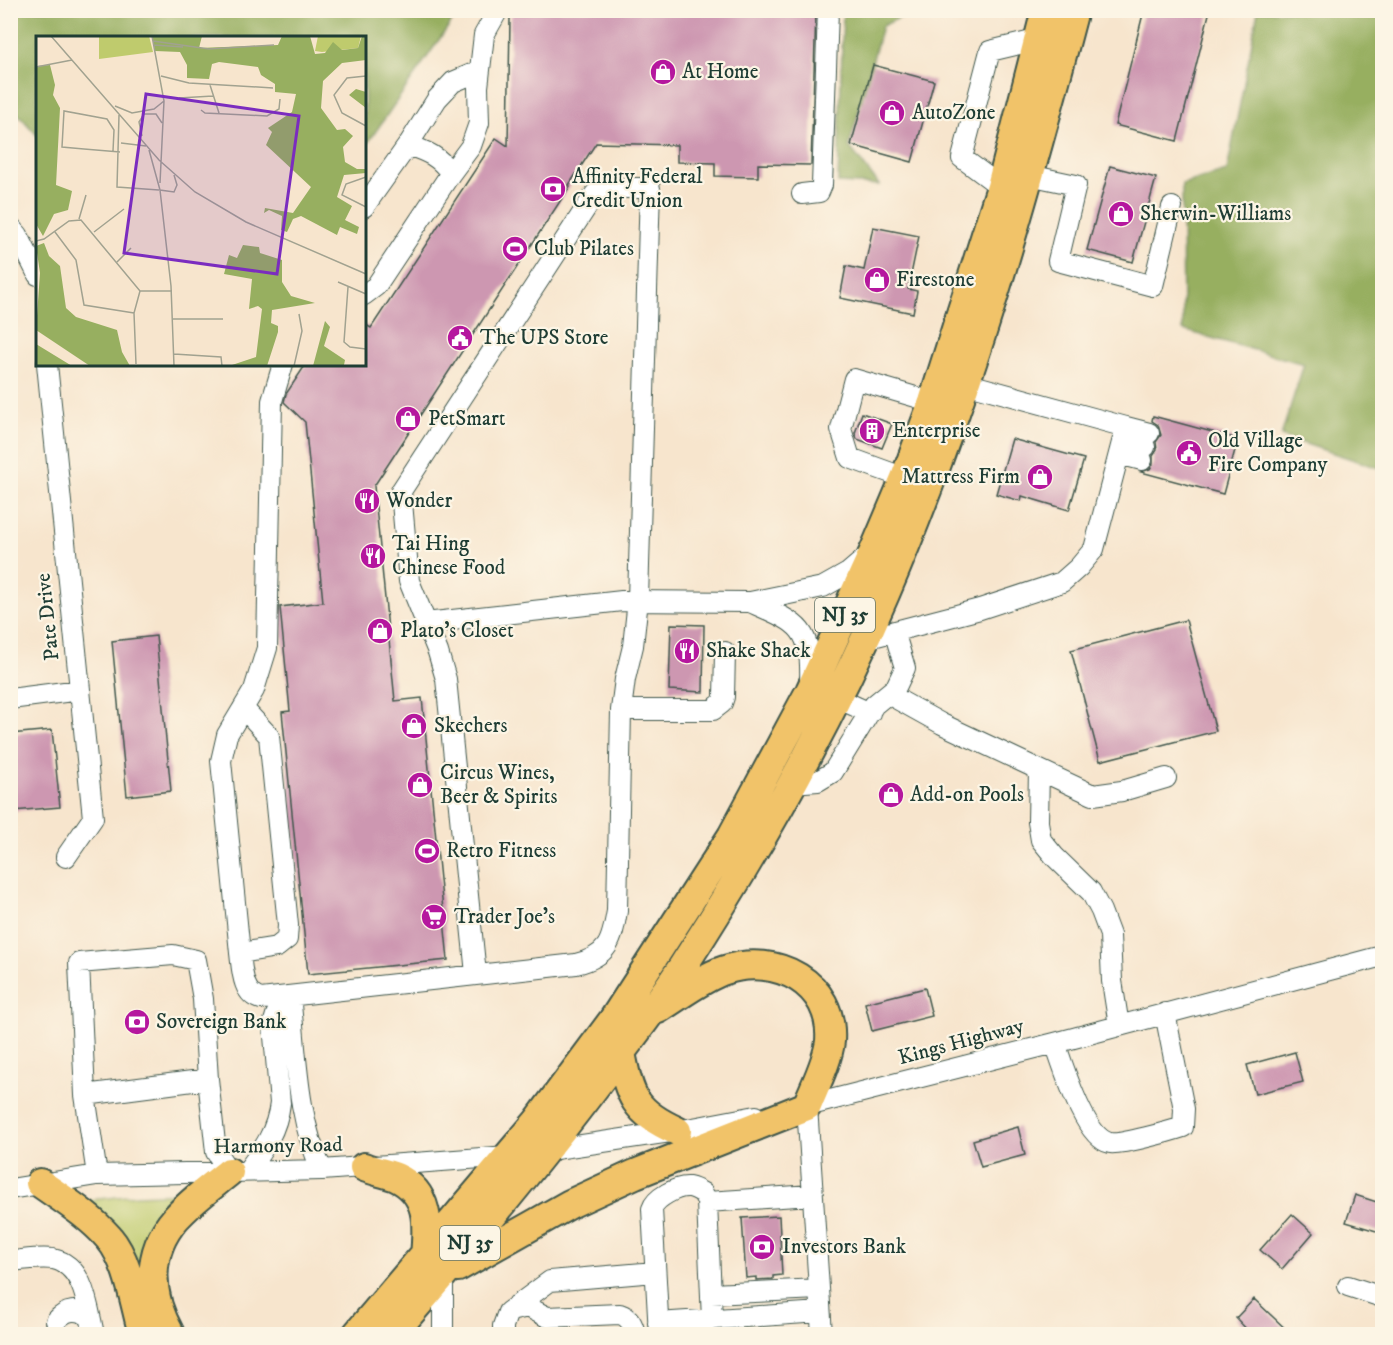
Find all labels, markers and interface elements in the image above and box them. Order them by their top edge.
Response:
inset map [36,36,366,366]
shop icon: At Home [648,57,678,87]
place label: At Home [682,59,759,85]
shop icon: AutoZone [877,98,907,128]
place label: AutoZone [912,100,996,126]
place label: Affinity Federal Credit Union [572,164,703,214]
bank icon: Affinity Federal Credit Union [538,174,568,204]
shop icon: Sherwin-Williams [1106,199,1136,229]
place label: Sherwin-Williams [1140,201,1291,227]
sports icon: Club Pilates [500,234,530,264]
place label: Club Pilates [534,236,634,262]
shop icon: Firestone [862,265,892,295]
place label: Firestone [896,267,975,293]
public building icon: The UPS Store [445,323,475,353]
place label: The UPS Store [480,325,609,351]
shop icon: PetSmart [393,404,423,434]
place label: PetSmart [428,406,506,432]
building icon: Enterprise [857,416,887,446]
place label: Enterprise [892,418,981,444]
place label: Old Village Fire Company [1208,428,1329,478]
public building icon: Old Village Fire Company [1174,438,1204,468]
shop icon: Mattress Firm [1025,462,1055,492]
place label: Mattress Firm [902,464,1020,490]
restaurant icon: Wonder [352,486,382,516]
place label: Wonder [385,488,452,514]
place label: Tai Hing Chinese Food [392,531,506,581]
restaurant icon: Tai Hing Chinese Food [358,541,388,571]
street label: Pate Drive [30,572,66,662]
road number: NJ 35 [815,598,875,632]
shop icon: Plato's Closet [365,616,395,646]
place label: Plato's Closet [400,618,514,644]
restaurant icon: Shake Shack [672,636,702,666]
place label: Shake Shack [706,638,811,664]
shop icon: Skechers [399,711,429,741]
place label: Skechers [434,713,507,739]
place label: Circus Wines, Beer & Spirits [440,760,558,810]
shop icon: Circus Wines, Beer & Spirits [405,770,435,800]
shop icon: Add-on Pools [876,780,906,810]
place label: Add-on Pools [910,782,1024,808]
sports icon: Retro Fitness [412,836,442,866]
place label: Retro Fitness [446,838,556,864]
supermarket icon: Trader Joe's [419,902,449,932]
place label: Trader Joe's [454,904,555,930]
bank icon: Sovereign Bank [122,1007,152,1037]
place label: Sovereign Bank [156,1009,287,1035]
street label: Kings Highway [895,1012,1028,1071]
street label: Harmony Road [213,1132,343,1160]
road number: NJ 35 [440,1226,500,1260]
bank icon: Investors Bank [747,1232,777,1262]
place label: Investors Bank [782,1234,907,1260]

